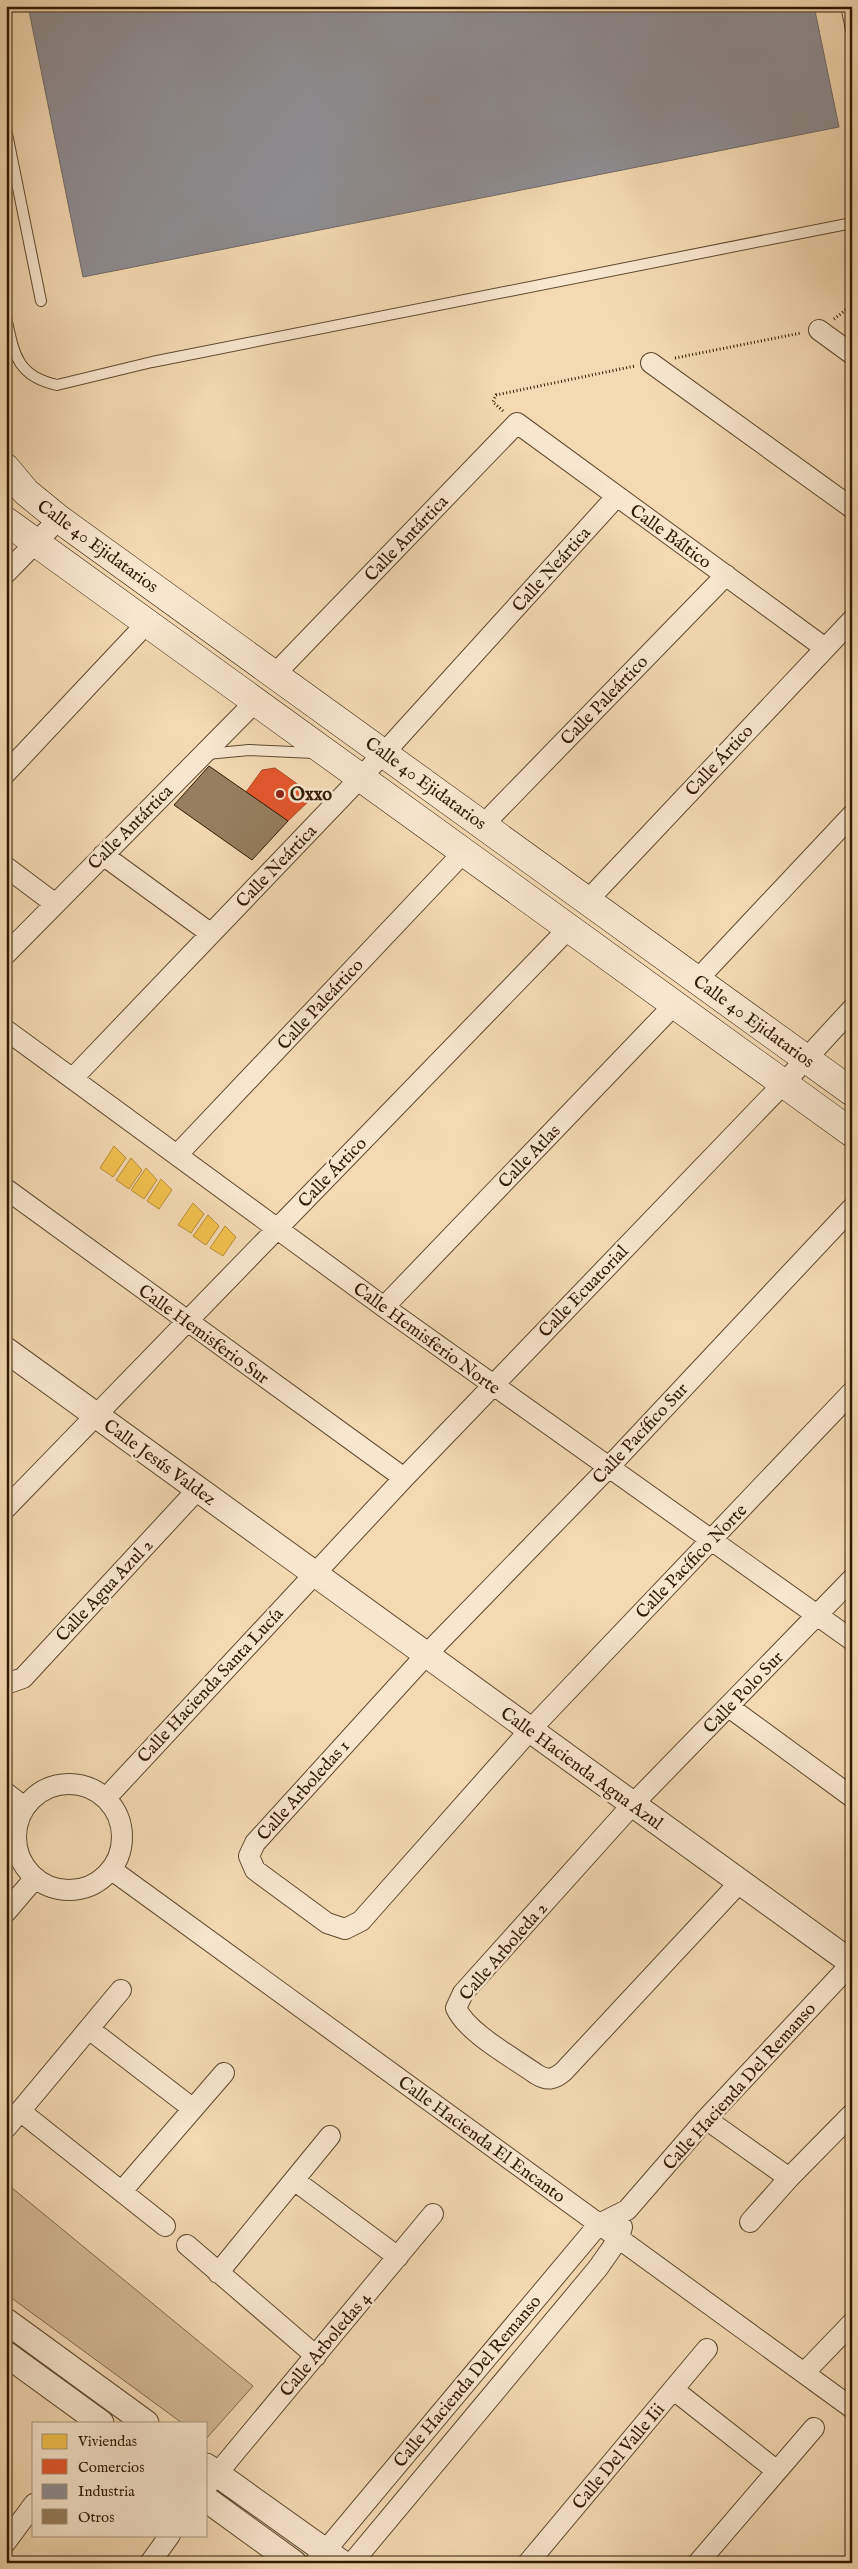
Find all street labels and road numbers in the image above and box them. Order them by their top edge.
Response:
street label: Calle Antártica [360,491,454,587]
street label: Calle 40 Ejidatarios [32,495,162,599]
street label: Calle Báltico [625,500,716,575]
street label: Calle Neártica [508,522,597,617]
street label: Calle Paleártico [556,651,654,751]
street label: Calle Ártico [680,719,759,802]
street label: Calle 40 Ejidatarios [360,732,490,836]
street label: Calle Antártica [84,780,179,876]
street label: Calle Neártica [232,820,323,913]
street label: Calle Paleártico [273,954,369,1055]
street label: Calle 40 Ejidatarios [688,970,818,1074]
street label: Calle Atlas [494,1120,566,1194]
street label: Calle Ártico [292,1131,373,1213]
street label: Calle Ecuatorial [534,1241,634,1343]
street label: Calle Hemisferio Norte [348,1278,504,1400]
street label: Calle Hemisferio Sur [133,1280,273,1391]
street label: Calle Pacífico Sur [588,1378,694,1489]
street label: Calle Jesús Valdez [98,1415,220,1512]
street label: Calle Pacífico Norte [631,1500,753,1624]
street label: Calle Agua Azul 2 [51,1535,159,1647]
street label: Calle Hacienda Santa Lucía [133,1603,289,1769]
street label: Calle Polo Sur [699,1647,789,1739]
street label: Calle Hacienda Agua Azul [495,1703,667,1836]
street label: Calle Arboledas 1 [253,1736,356,1846]
street label: Calle Arboleda 2 [455,1898,553,2006]
street label: Calle Hacienda Del Remanso [659,1998,822,2176]
street label: Calle Hacienda El Encanto [393,2072,570,2209]
street label: Calle Arboledas 4 [275,2288,377,2402]
street label: Calle Hacienda Del Remanso [389,2291,547,2473]
street label: Calle Del Valle Iii [568,2399,670,2515]

